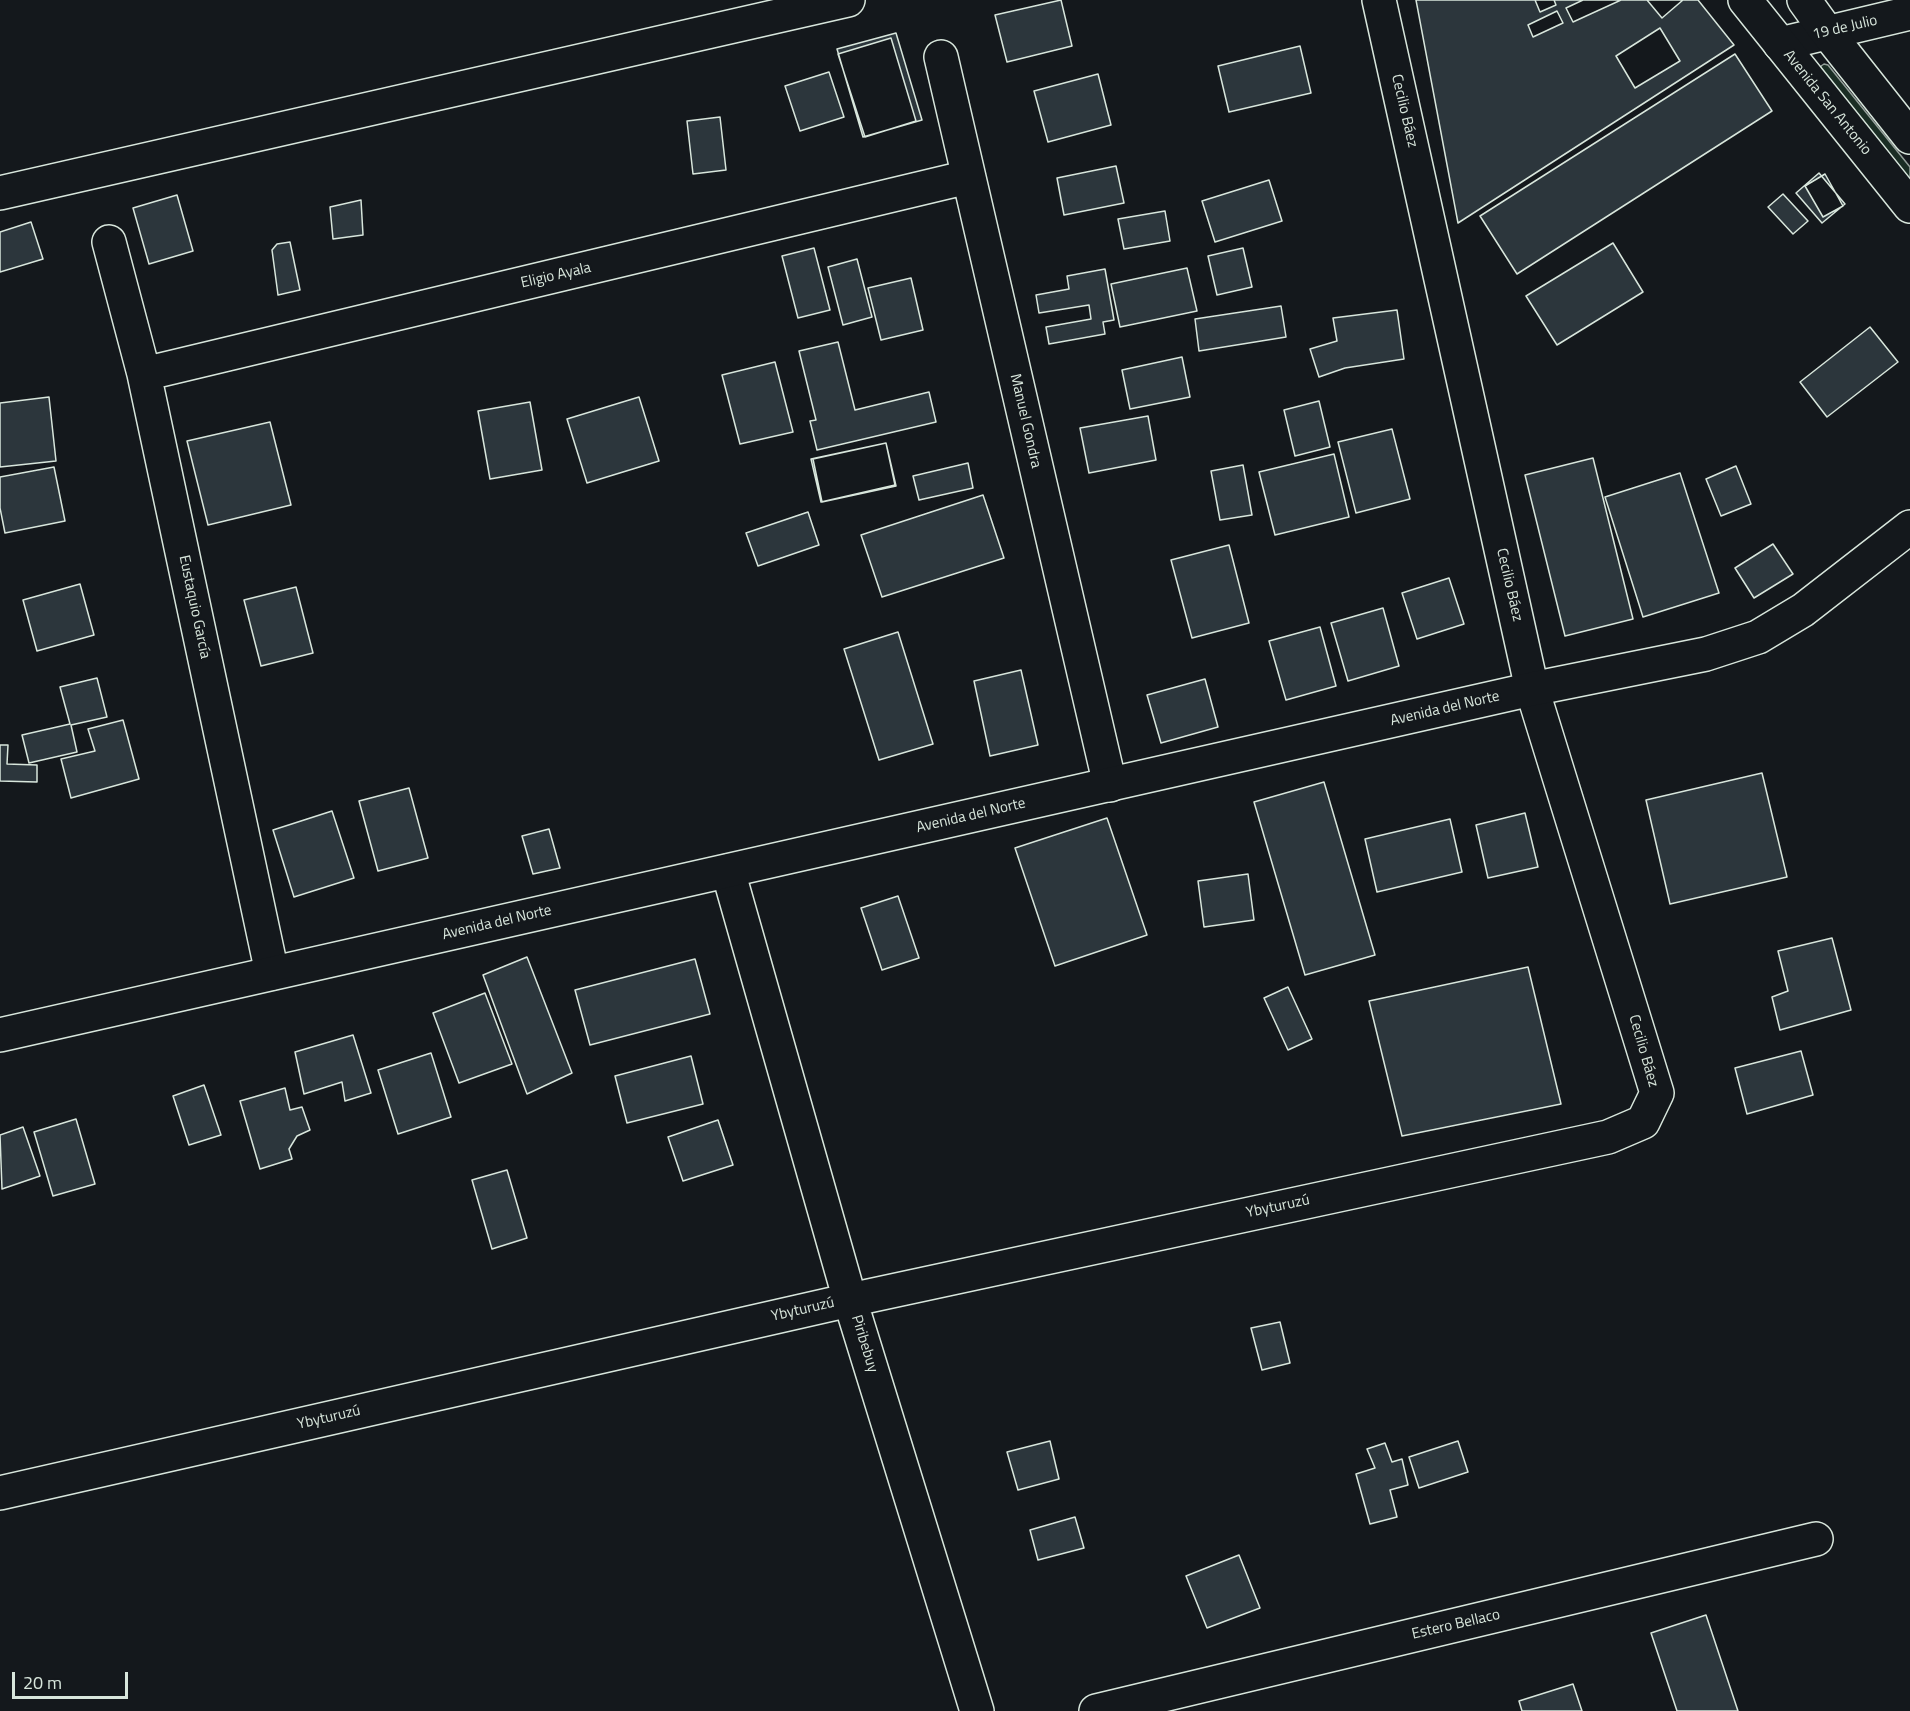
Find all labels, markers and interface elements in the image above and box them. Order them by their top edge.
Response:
street label: 19 de Julio [1811,12,1879,44]
street label: Avenida San Antonio [1779,47,1875,159]
street label: Cecilio Báez [1387,73,1421,149]
street label: Eligio Ayala [519,259,593,293]
street label: Manuel Gondra [1005,372,1045,470]
street label: Cecilio Báez [1492,547,1526,623]
street label: Eustaquio García [174,554,214,660]
street label: Avenida del Norte [1389,688,1501,730]
street label: Avenida del Norte [915,795,1027,837]
street label: Avenida del Norte [441,902,553,944]
street label: Cecilio Báez [1624,1013,1662,1089]
street label: Ybyturuzú [1245,1192,1311,1222]
street label: Ybyturuzú [770,1294,836,1326]
street label: Piribebuy [847,1313,881,1375]
street label: Ybyturuzú [296,1402,362,1434]
street label: Estero Bellaco [1410,1606,1502,1644]
scale bar [15,1660,130,1698]
text: 20 m [23,1669,62,1696]

